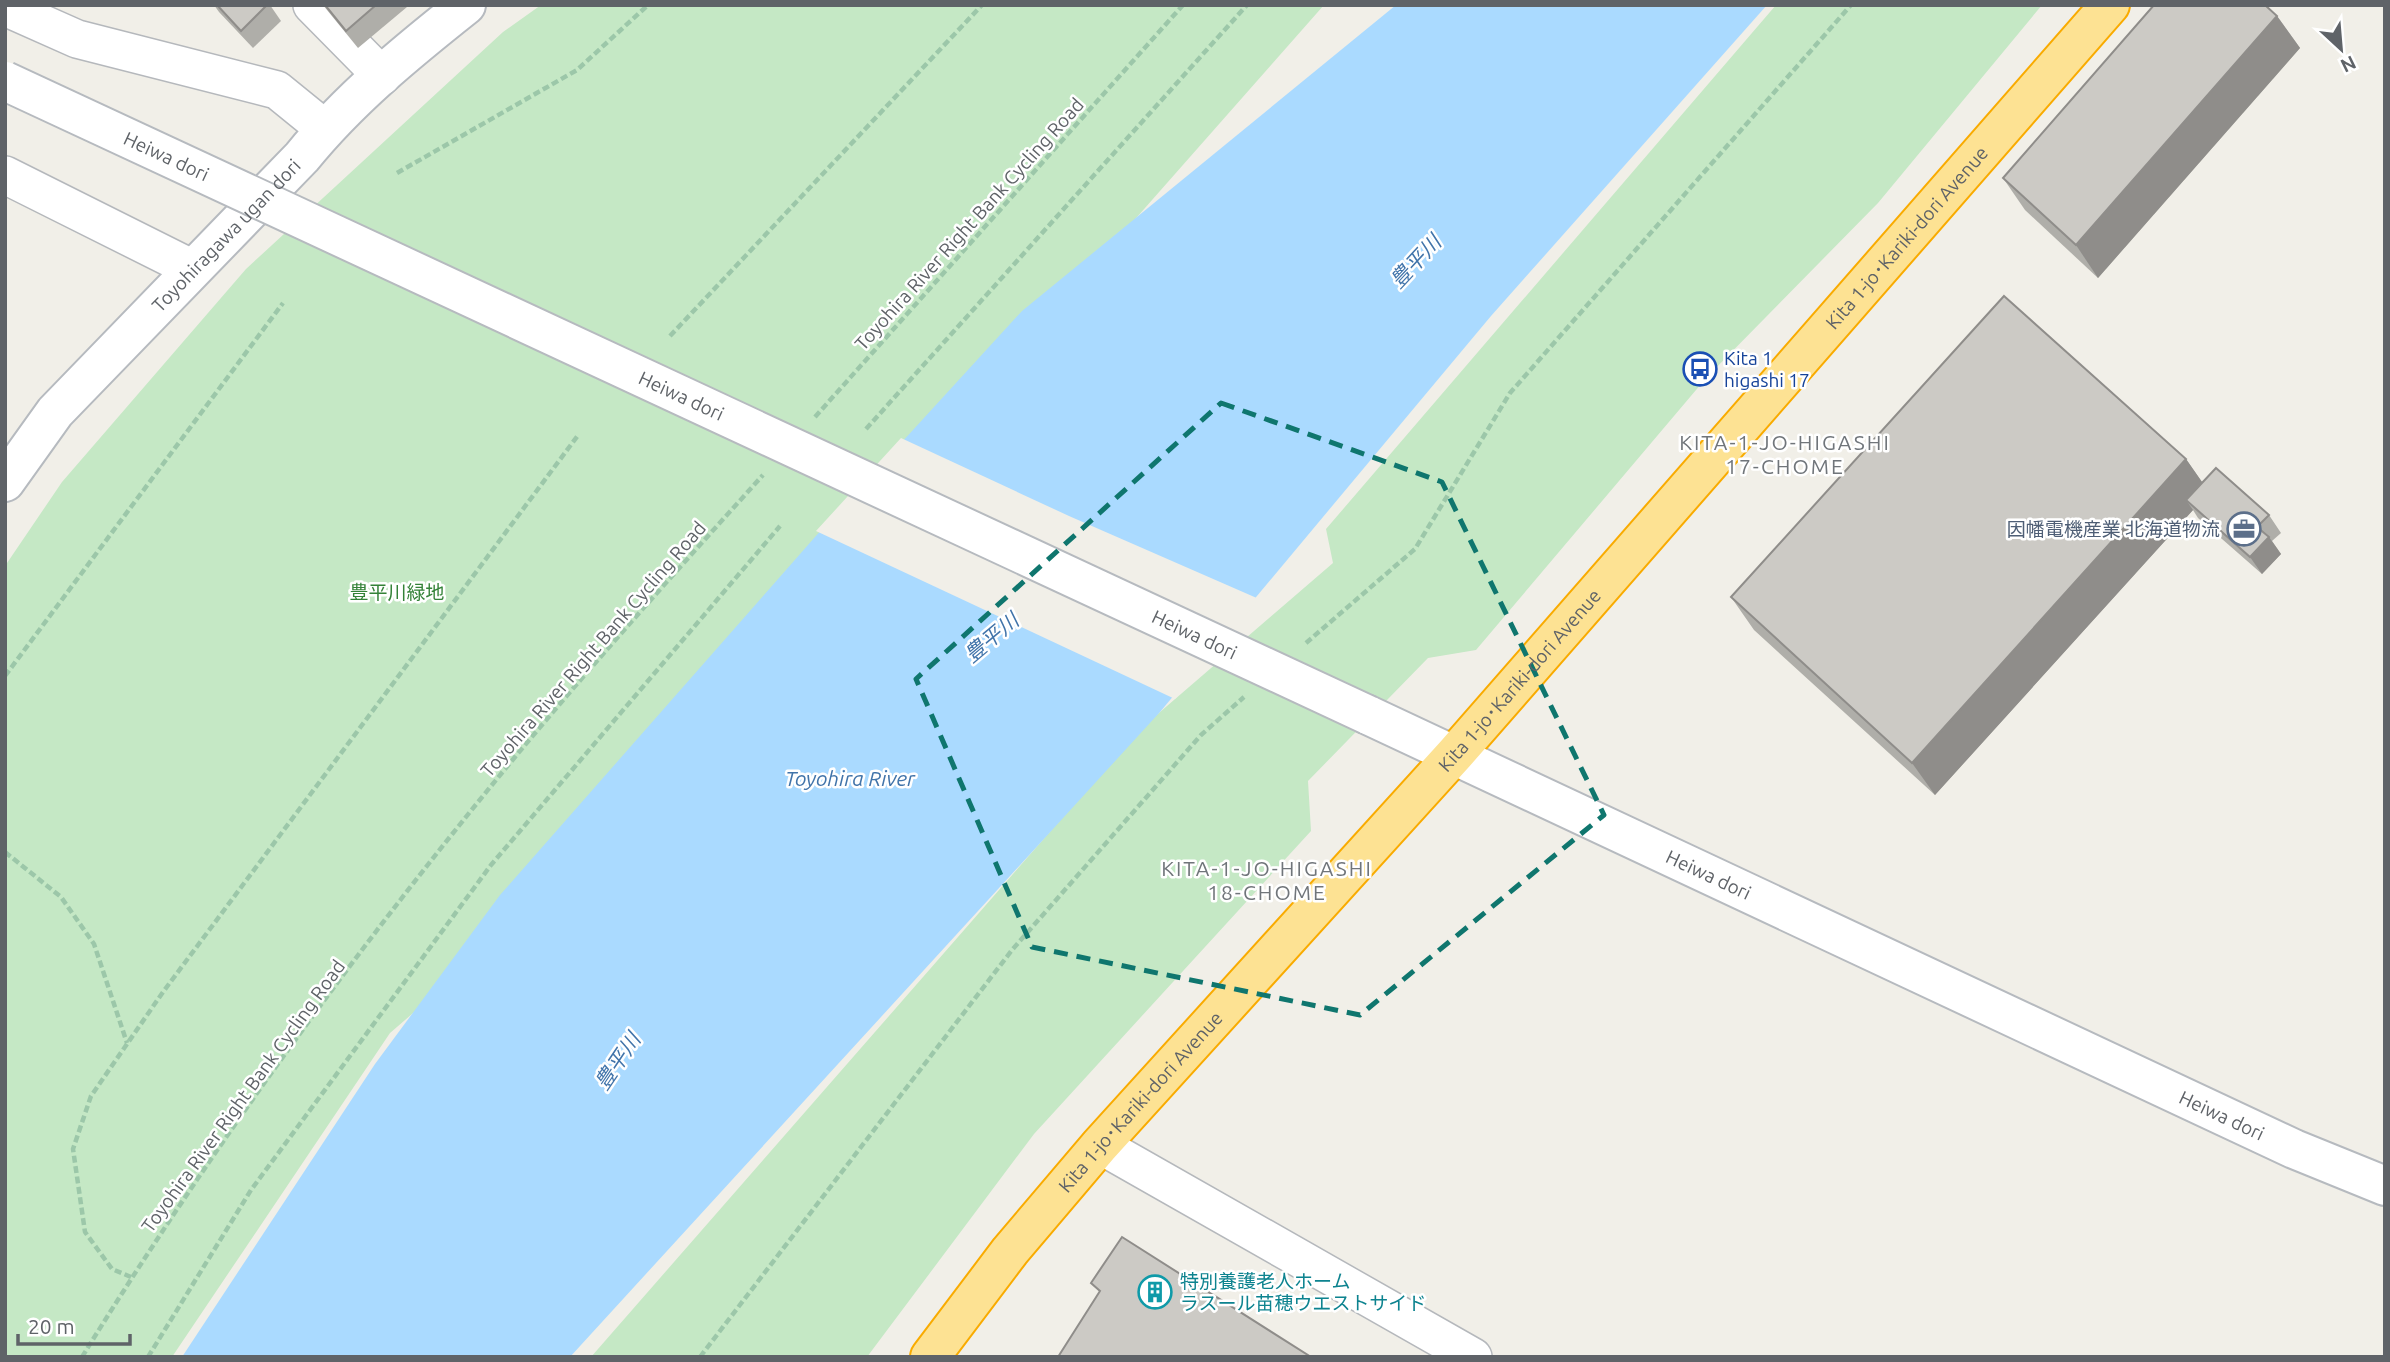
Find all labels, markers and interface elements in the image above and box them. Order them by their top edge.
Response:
north arrow [2306,14,2376,84]
text: N [2337,51,2360,77]
street label: Toyohira River Right Bank Cycling Road [850,94,1088,354]
street label: Heiwa dori [120,127,212,185]
street label: Kita 1-jo･Kariki-dori Avenue [1821,142,1992,333]
street label: Toyohiragawa ugan dori [147,154,305,316]
water label: 豊平川 [1385,228,1447,292]
place label: Kita 1 higashi 17 [1724,347,1810,391]
bus stop icon: Kita 1 higashi 17 [1681,350,1719,388]
street label: Heiwa dori [635,366,727,425]
district label: KITA-1-JO-HIGASHI 17-CHOME [1679,430,1891,478]
office icon: 因幡電機産業 北海道物流 [2225,510,2263,548]
street label: Toyohira River Right Bank Cycling Road [476,517,710,781]
place label: 因幡電機産業 北海道物流 [2007,518,2220,540]
park label: 豊平川緑地 [349,581,445,603]
street label: Kita 1-jo･Kariki-dori Avenue [1434,584,1605,776]
street label: Heiwa dori [1149,605,1241,664]
water label: 豊平川 [959,606,1024,666]
water label: Toyohira River [785,766,916,790]
street label: Heiwa dori [1662,845,1754,904]
district label: KITA-1-JO-HIGASHI 18-CHOME [1161,856,1373,904]
street label: Toyohira River Right Bank Cycling Road [137,956,349,1236]
street label: Kita 1-jo･Kariki-dori Avenue [1054,1007,1227,1197]
water label: 豊平川 [589,1027,646,1094]
street label: Heiwa dori [2176,1086,2268,1145]
place label: 特別養護老人ホーム ラスール苗穂ウエストサイド [1180,1270,1427,1314]
building icon: 特別養護老人ホーム ラスール苗穂ウエストサイド [1136,1273,1174,1311]
scale bar [18,1302,130,1346]
text: 20 m [28,1314,75,1338]

